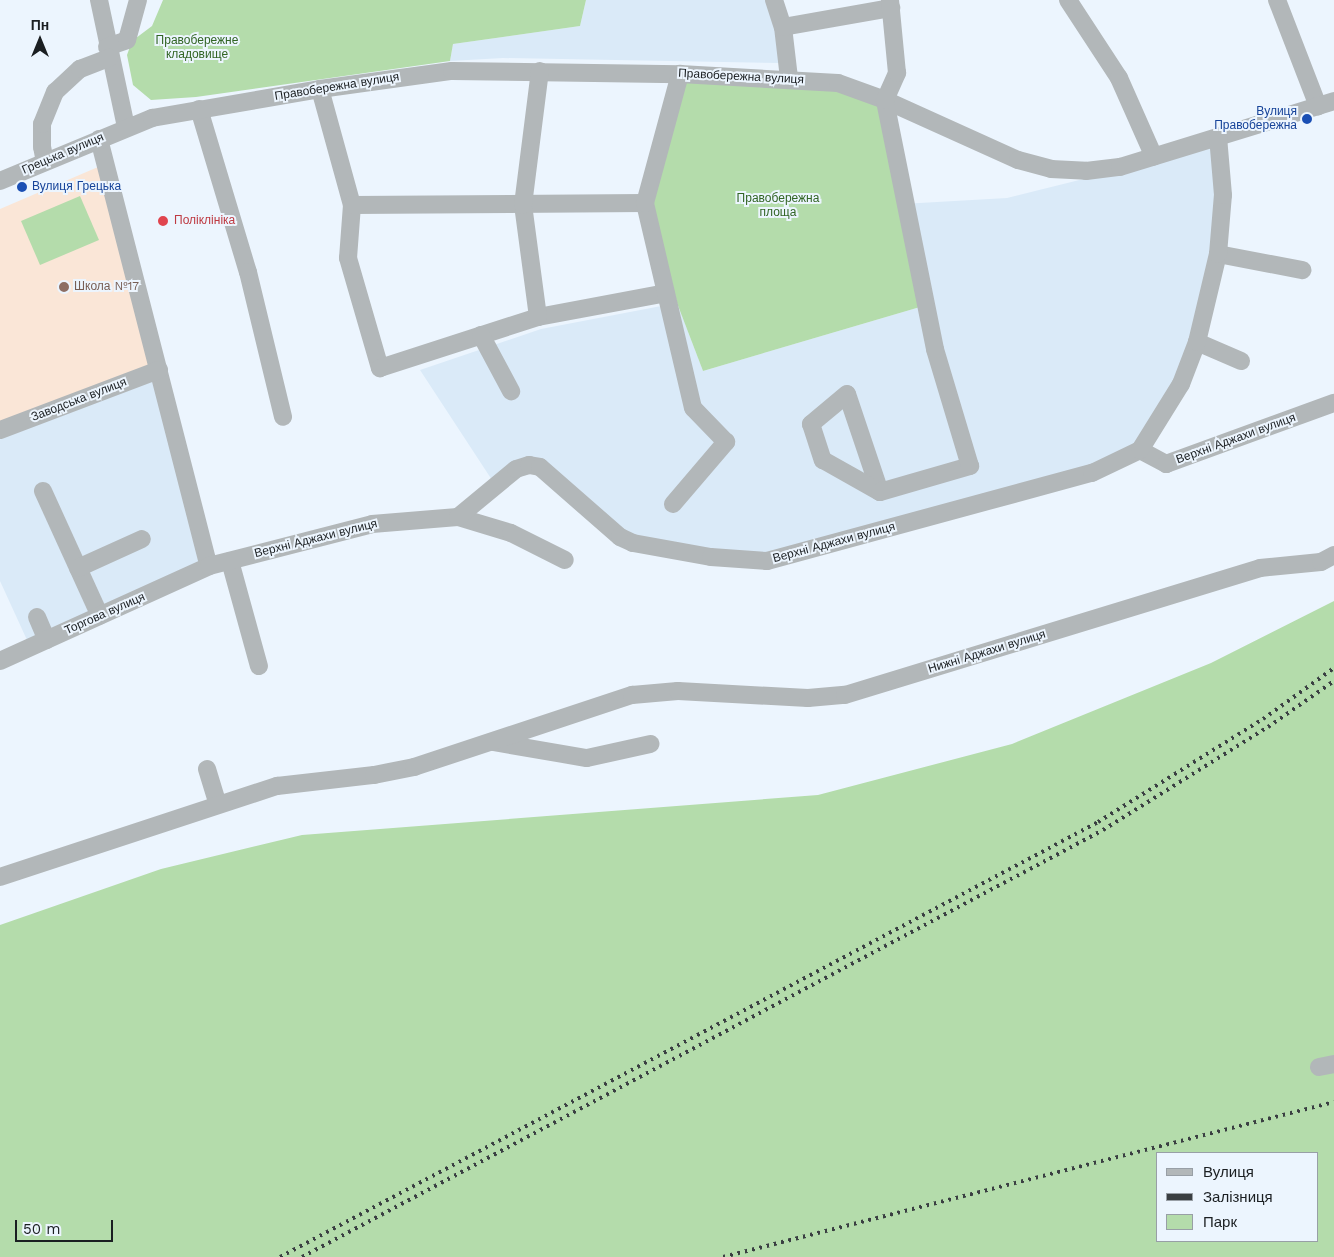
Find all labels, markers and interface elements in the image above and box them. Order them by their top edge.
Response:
north arrow [15,15,65,65]
text: Пн [31,17,49,33]
park label: Правобережне кладовище [156,34,238,62]
street label: Правобережна вулиця [678,67,804,87]
street label: Правобережна вулиця [274,70,400,104]
place label: Вулиця Правобережна [1214,105,1297,133]
marker: Вулиця Правобережна [1301,113,1313,125]
street label: Грецька вулиця [20,130,106,178]
place label: Вулиця Грецька [32,180,121,194]
marker: Вулиця Грецька [16,181,28,193]
park label: Правобережна площа [737,192,819,220]
marker: Поліклініка [156,214,170,228]
place label: Поліклініка [174,214,235,228]
place label: Школа №17 [74,280,139,294]
marker: Школа №17 [58,281,70,293]
street label: Заводська вулиця [29,375,129,425]
street label: Верхні Аджахи вулиця [1174,411,1298,467]
street label: Верхні Аджахи вулиця [253,517,379,561]
street label: Верхні Аджахи вулиця [771,520,897,566]
street label: Торгова вулиця [63,590,147,638]
street label: Нижні Аджахи вулиця [926,627,1048,677]
legend [1156,1152,1319,1242]
text: Вулиця [1203,1163,1254,1181]
text: Залізниця [1203,1188,1273,1206]
scale bar [18,1210,115,1242]
text: Парк [1203,1213,1237,1231]
text: 50 m [23,1220,60,1238]

